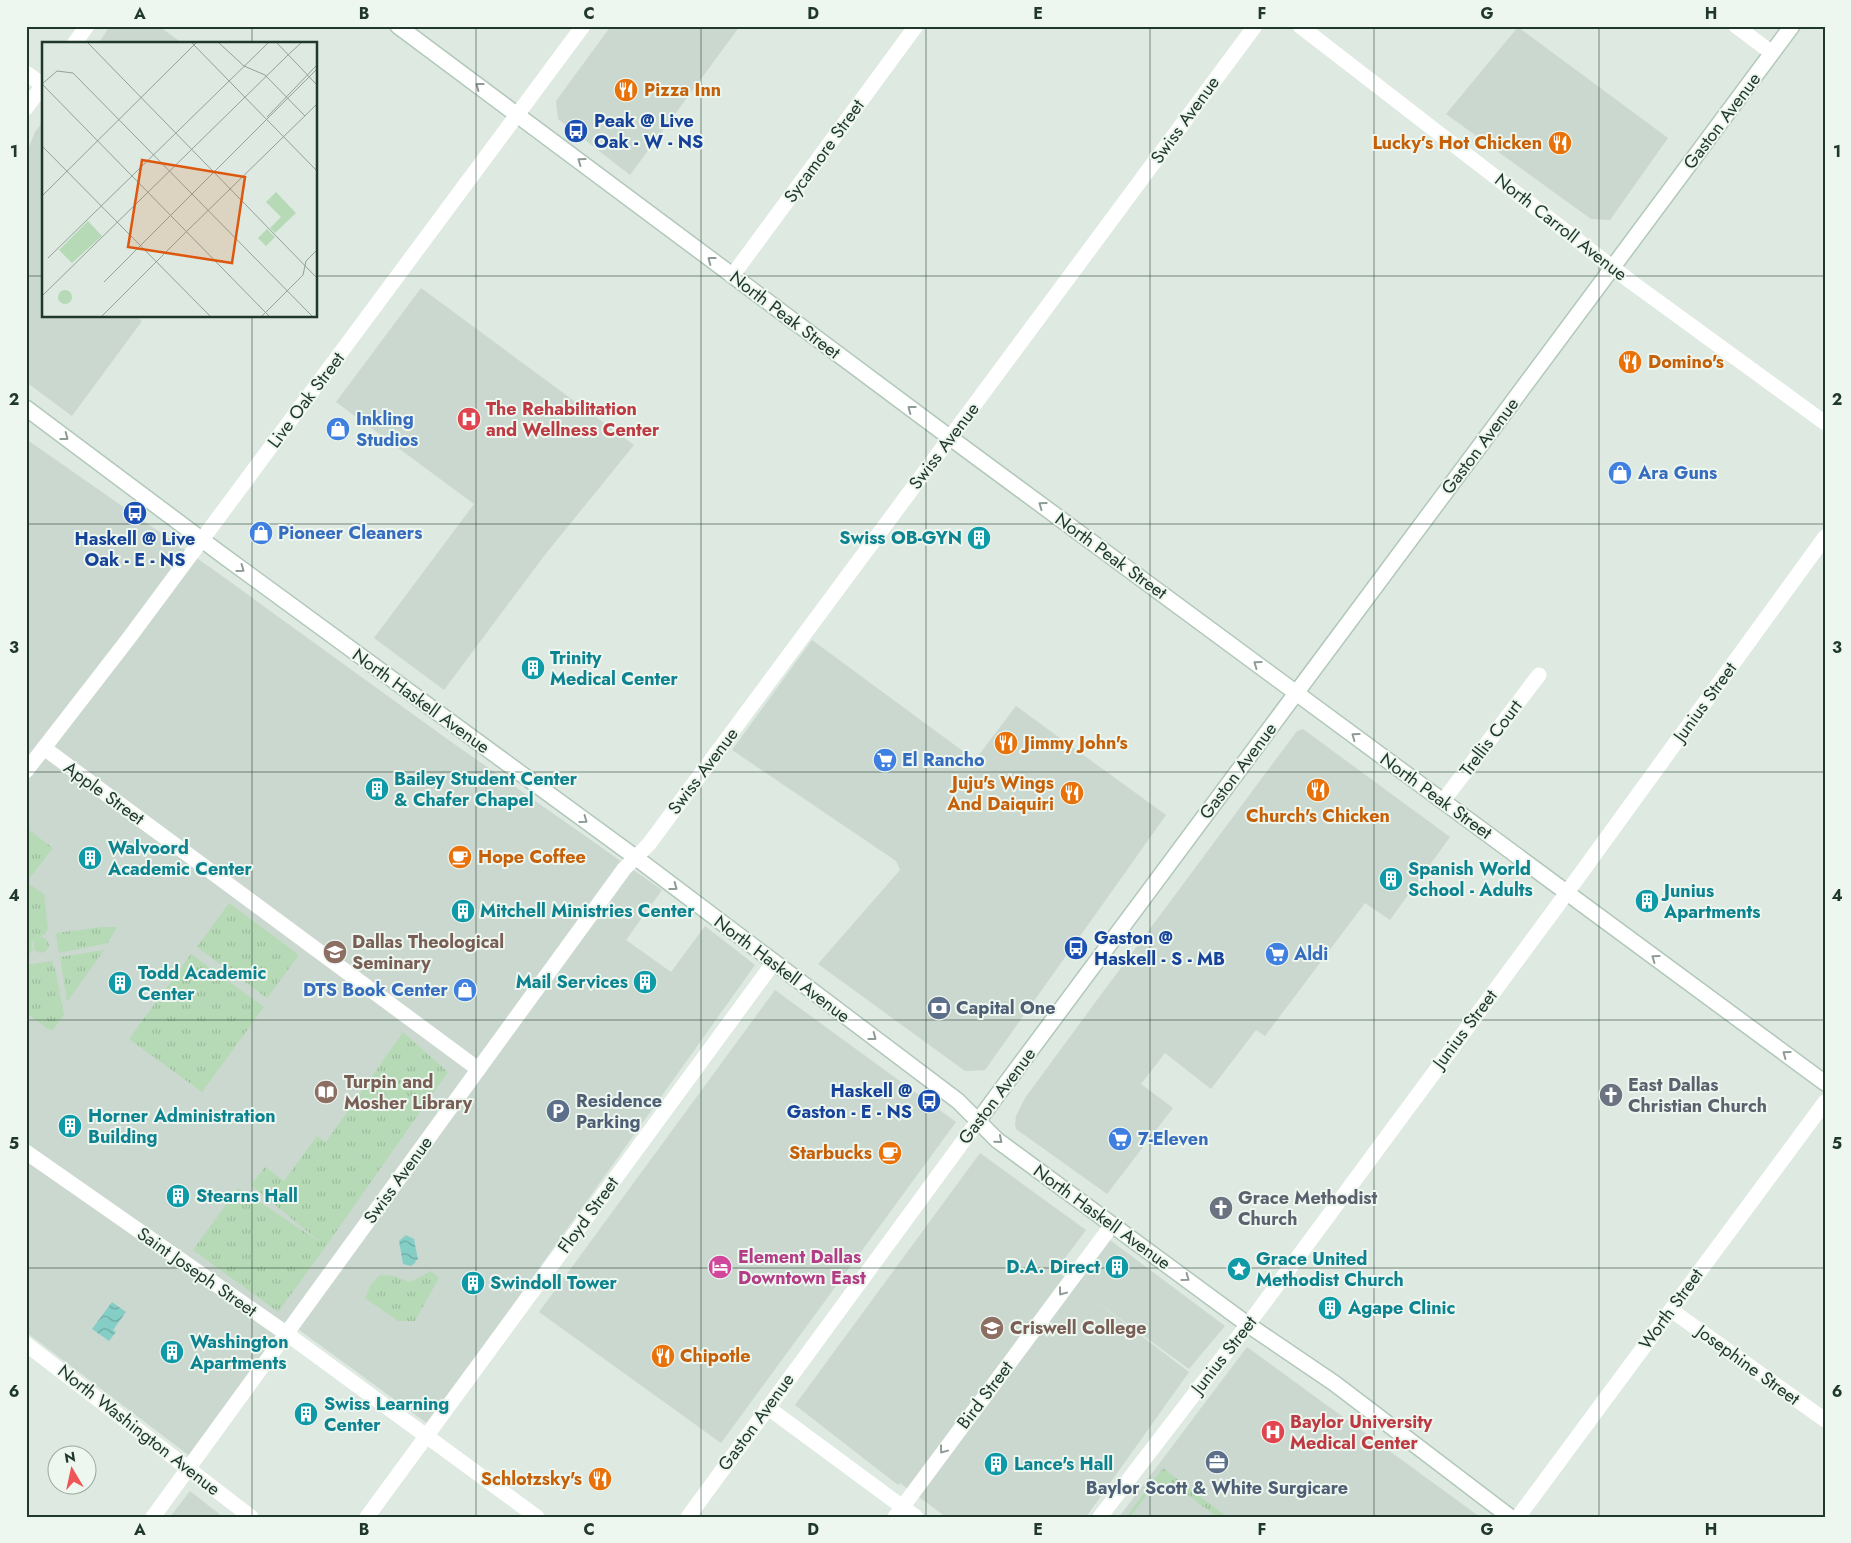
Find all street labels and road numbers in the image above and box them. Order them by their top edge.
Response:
street label: Gaston Avenue [1677,67,1767,175]
street label: Swiss Avenue [1144,71,1226,169]
street label: Sycamore Street [778,93,871,208]
street label: North Carroll Avenue [1489,167,1633,287]
street label: North Peak Street [724,265,846,366]
street label: Live Oak Street [261,346,351,453]
street label: Gaston Avenue [1435,392,1525,500]
street label: Swiss Avenue [903,397,985,495]
street label: North Peak Street [1050,506,1173,606]
street label: North Haskell Avenue [347,642,495,760]
street label: Junius Street [1666,656,1743,749]
street label: Trellis Court [1454,694,1529,782]
street label: Gaston Avenue [1193,717,1283,825]
street label: Swiss Avenue [662,722,744,820]
street label: North Peak Street [1375,746,1498,846]
street label: Apple Street [58,755,150,832]
street label: North Haskell Avenue [708,909,856,1029]
street label: Junius Street [1425,984,1504,1076]
street label: Gaston Avenue [952,1042,1042,1150]
street label: Swiss Avenue [357,1131,439,1229]
street label: North Haskell Avenue [1028,1158,1176,1276]
street label: Floyd Street [551,1171,625,1259]
street label: Saint Joseph Street [132,1221,263,1324]
street label: Worth Street [1633,1263,1710,1355]
street label: Junius Street [1184,1310,1263,1401]
street label: Josephine Street [1689,1317,1806,1412]
street label: Bird Street [951,1355,1020,1435]
street label: North Washington Avenue [54,1360,224,1500]
street label: Gaston Avenue [712,1368,800,1476]

